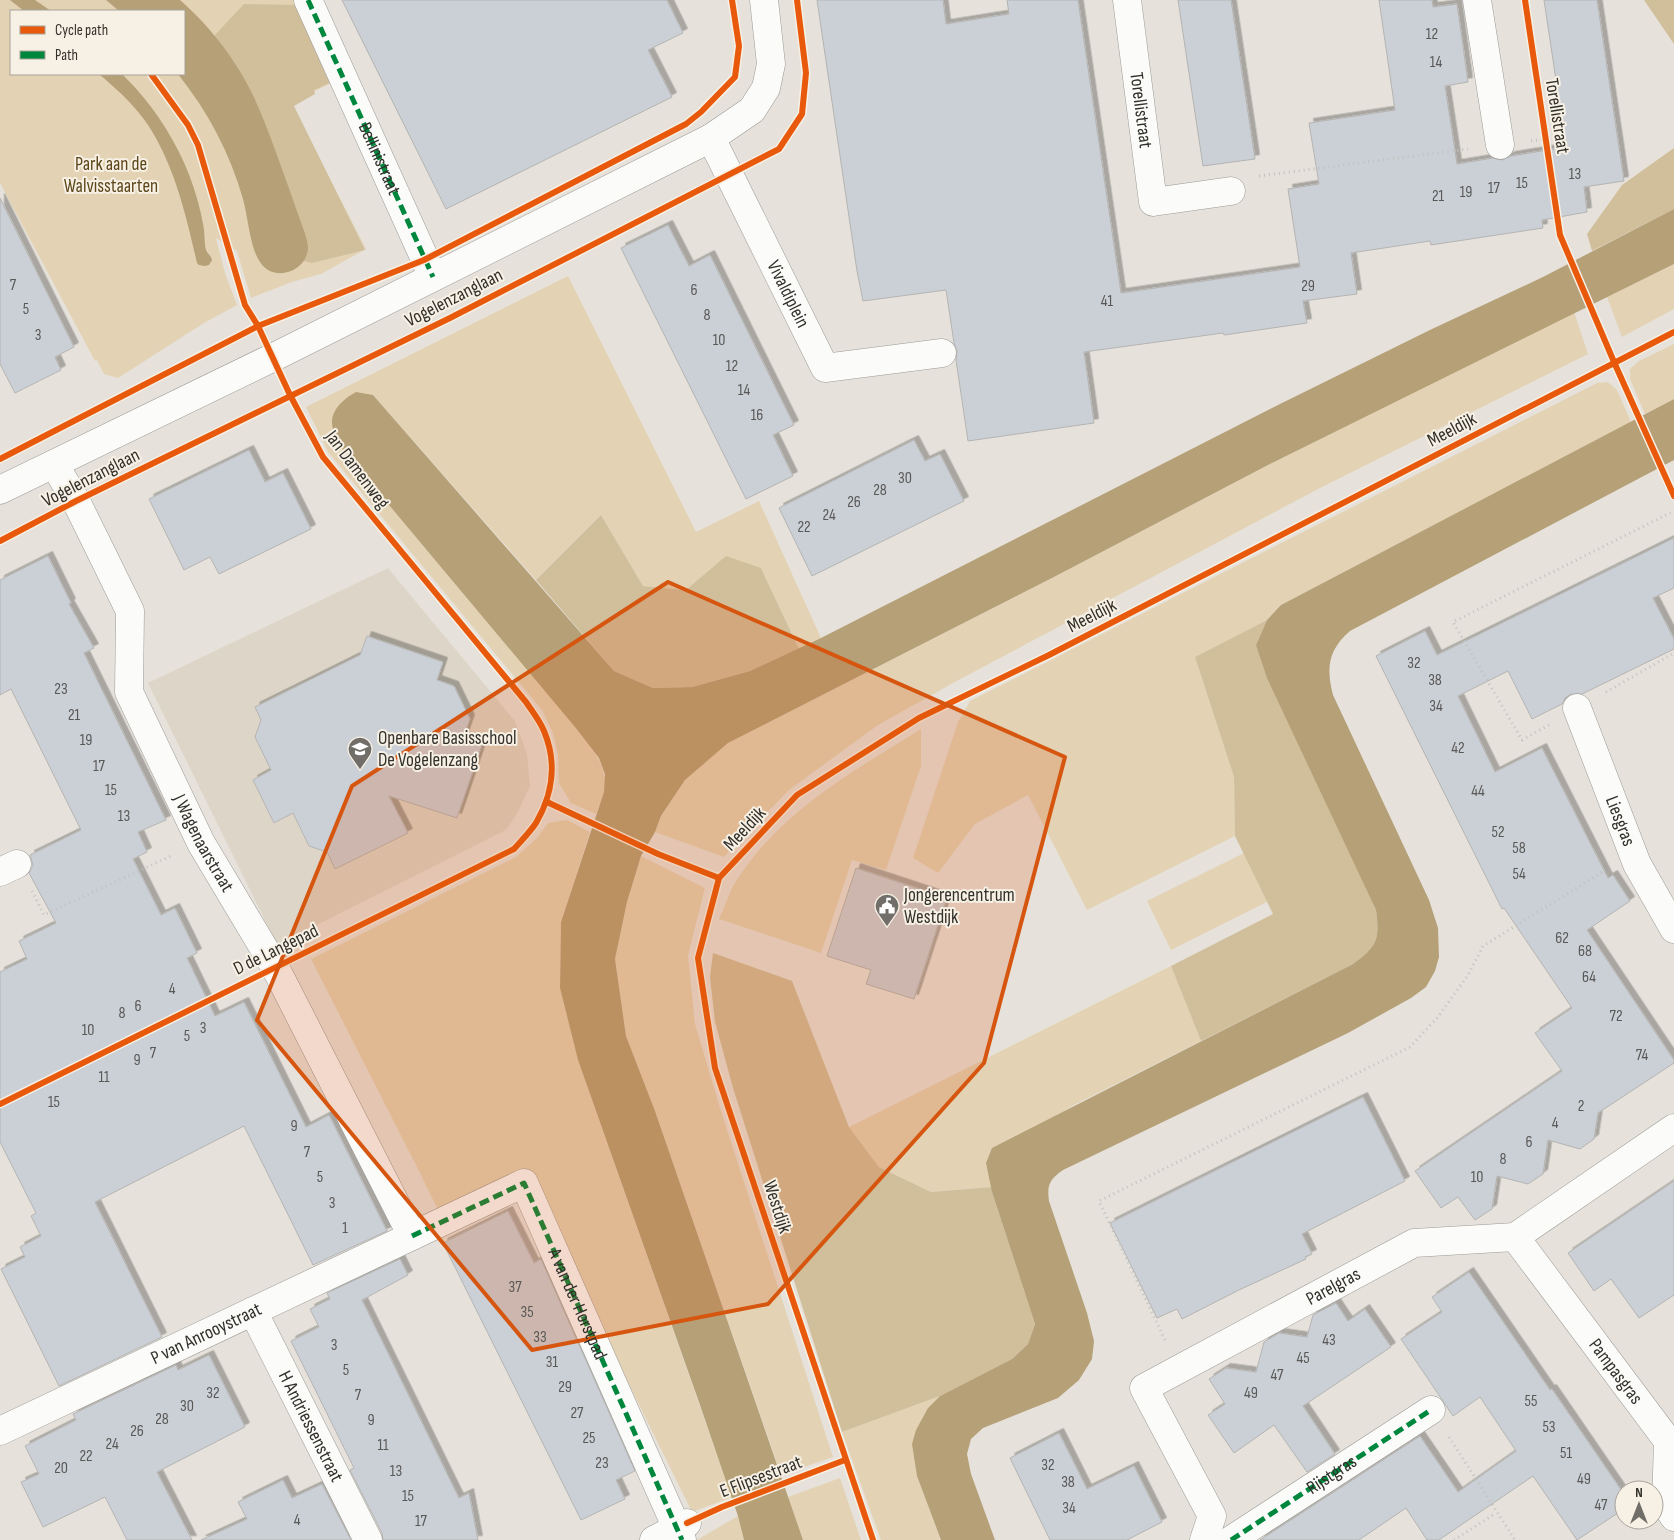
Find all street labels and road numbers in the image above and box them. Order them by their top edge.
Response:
street label: Torellistraat [1125,71,1157,150]
street label: Torellistraat [1540,77,1574,156]
street label: Bellinistraat [353,119,406,199]
street label: Vivaldiplein [762,256,815,331]
street label: Vogelenzanglaan [401,264,507,332]
street label: Meeldijk [1424,407,1481,452]
street label: Jan Damenweg [319,425,394,514]
street label: Vogelenzanglaan [38,444,144,512]
street label: Meeldijk [1064,594,1121,638]
street label: J Wagenaarstraat [168,790,239,896]
street label: Liesgras [1600,793,1641,849]
street label: Meeldijk [719,802,772,856]
street label: D de Langepad [230,920,322,980]
street label: Westdijk [758,1178,797,1237]
street label: A van der Horstpad [542,1244,612,1363]
street label: Parelgras [1302,1262,1365,1310]
street label: P van Anrooystraat [147,1297,265,1369]
street label: Pampasgras [1584,1334,1648,1409]
street label: H Andriessenstraat [273,1367,348,1486]
street label: Rijstgras [1302,1450,1361,1499]
street label: E Flipsestraat [717,1451,805,1503]

